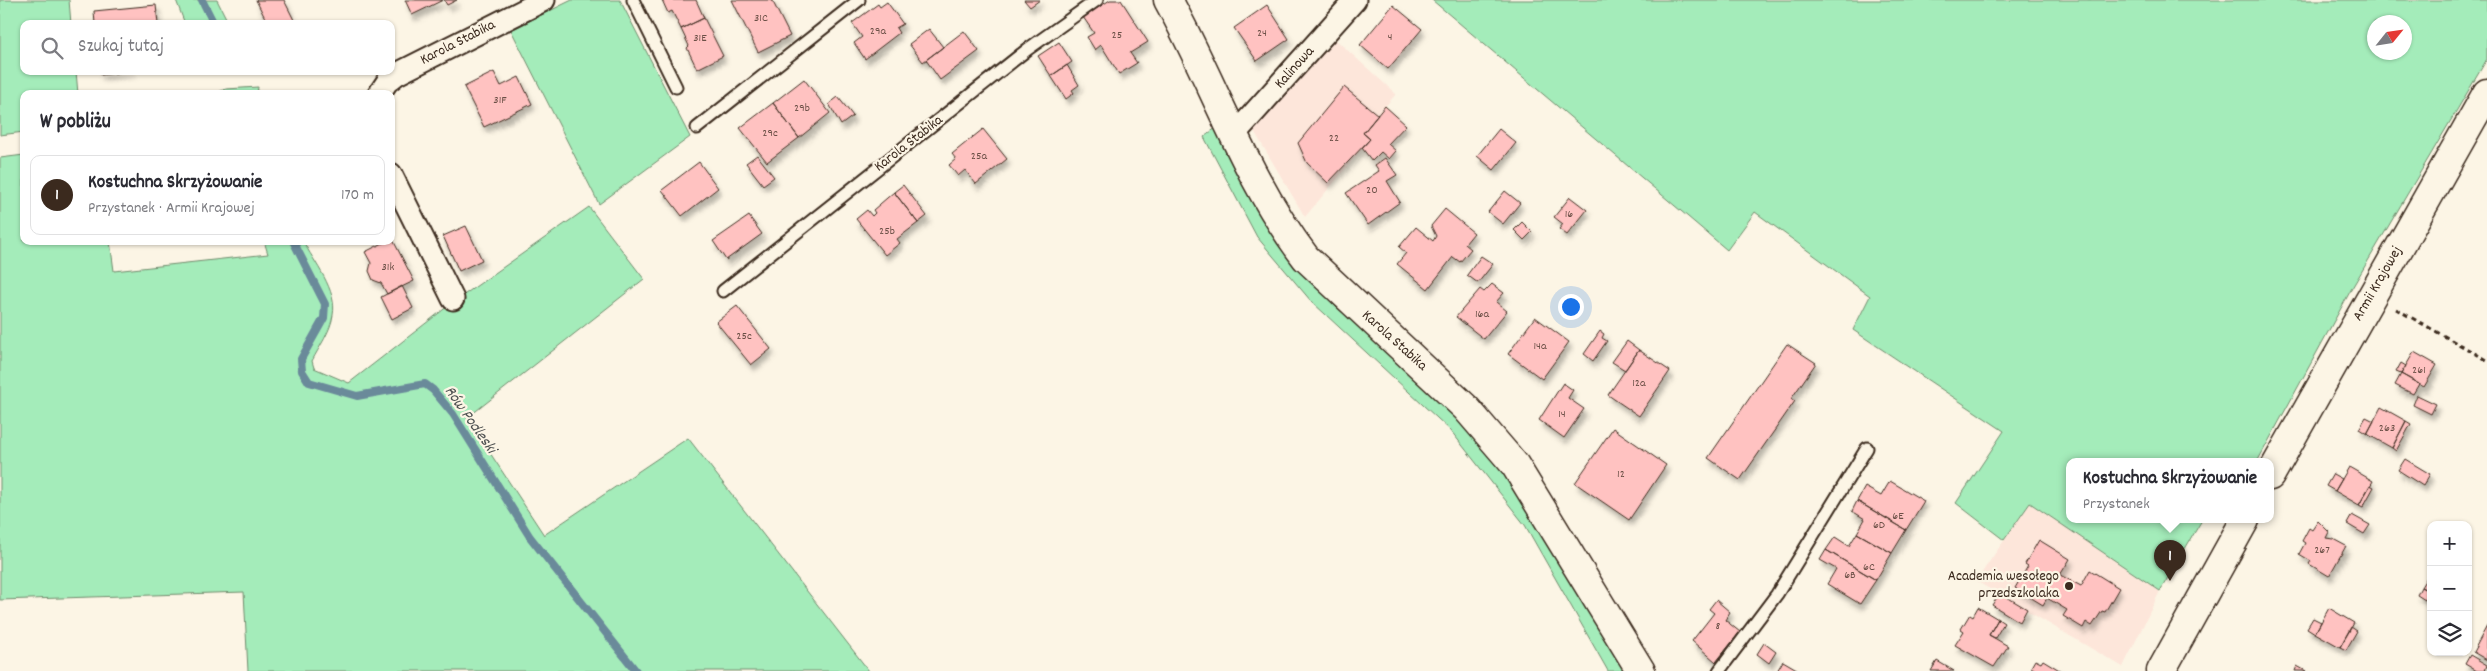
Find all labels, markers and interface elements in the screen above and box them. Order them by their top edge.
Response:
house number: 31C [754,10,768,27]
street label: Karola Stabika [417,14,500,71]
north arrow [2367,15,2412,60]
search box [20,20,395,75]
house number: 29a [870,23,887,40]
house number: 24 [1257,25,1267,42]
house number: 25 [1112,27,1122,44]
house number: 4 [1388,29,1393,46]
house number: 31E [693,30,707,47]
icon: search [38,34,66,62]
text: Szukaj tutaj [78,34,164,61]
street label: Kalinowa [1270,41,1321,94]
house number: 31F [493,92,507,109]
house number: 29b [794,100,810,117]
text: W pobliżu [40,108,111,138]
street label: Karola Stabika [870,110,949,178]
house number: 29c [762,125,778,142]
house number: 22 [1329,130,1339,147]
house number: 25a [971,148,988,165]
text: Kostuchna Skrzyżowanie [88,170,262,197]
house number: 20 [1366,182,1378,199]
text: 1 [55,184,59,207]
text: 170 m [341,184,374,207]
text: Przystanek · Armii Krajowej [88,197,255,220]
house number: 16 [1565,206,1573,223]
house number: 25b [879,223,895,240]
street label: Armii Krajowej [2348,242,2408,326]
house number: 31k [382,259,395,276]
your location [1558,294,1584,320]
street label: Karola Stabika [1356,305,1432,377]
house number: 16a [1475,306,1489,323]
house number: 25c [736,328,752,345]
house number: 14a [1533,338,1547,355]
house number: 261 [2412,362,2426,379]
house number: 12a [1632,375,1646,392]
water label: Rów Podleski [438,382,504,461]
house number: 14 [1558,406,1566,423]
house number: 263 [2379,420,2395,437]
popup [2066,458,2274,523]
house number: 12 [1617,466,1625,483]
text: Kostuchna Skrzyżowanie [2083,466,2257,493]
text: Przystanek [2083,493,2150,516]
house number: 6E [1892,508,1904,525]
house number: 6D [1873,517,1885,534]
map controls [2427,521,2472,656]
button: + [2427,521,2472,566]
pin: 1 [2154,540,2186,581]
house number: 267 [2314,542,2330,559]
house number: 6C [1863,559,1875,576]
place label: Academia wesołego przedszkolaka [1948,566,2060,605]
button: − [2427,566,2472,611]
house number: 6B [1844,567,1856,584]
marker: Academia wesołego przedszkolaka [2063,580,2075,592]
button: layers [2427,611,2472,656]
house number: 8 [1716,618,1721,635]

